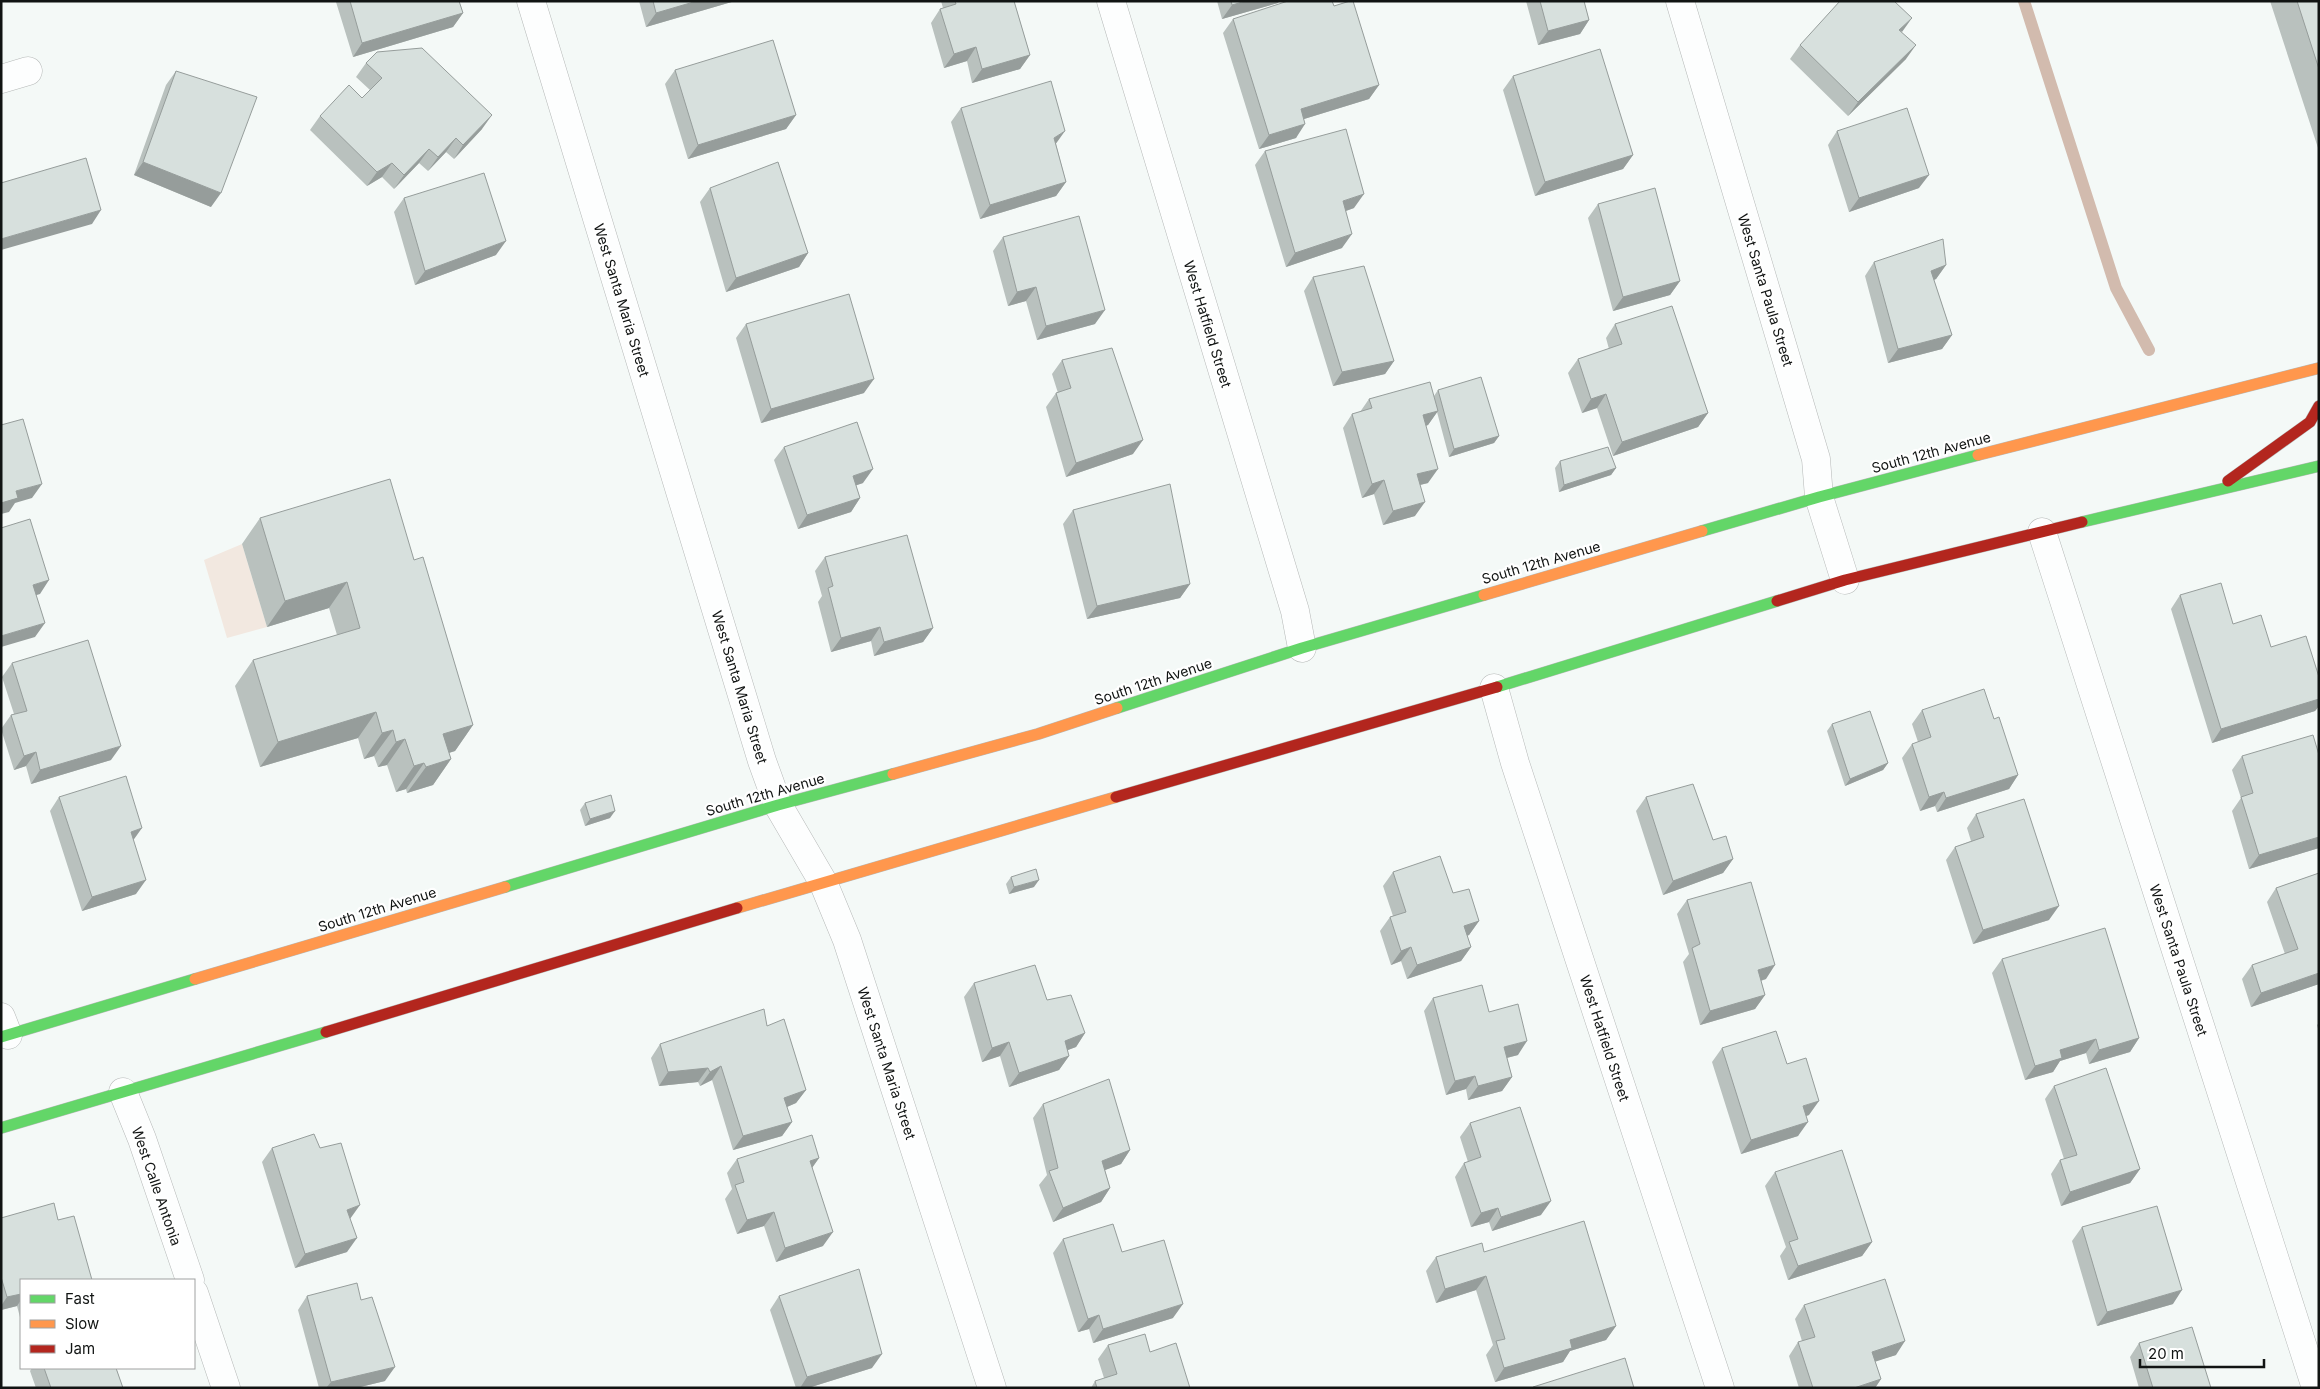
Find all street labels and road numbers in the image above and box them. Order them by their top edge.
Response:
street label: West Santa Paula Street [1735,212,1797,369]
street label: West Santa Maria Street [591,221,654,379]
street label: West Hatfield Street [1181,258,1236,390]
street label: South 12th Avenue [1870,428,1992,476]
street label: South 12th Avenue [1480,537,1602,587]
street label: West Santa Maria Street [709,608,772,766]
street label: South 12th Avenue [1092,654,1214,708]
street label: South 12th Avenue [704,769,826,819]
street label: West Santa Paula Street [2146,882,2212,1038]
street label: South 12th Avenue [316,883,438,935]
street label: West Hatfield Street [1577,973,1634,1104]
street label: West Santa Maria Street [854,985,920,1142]
street label: West Calle Antonia [129,1124,185,1248]

